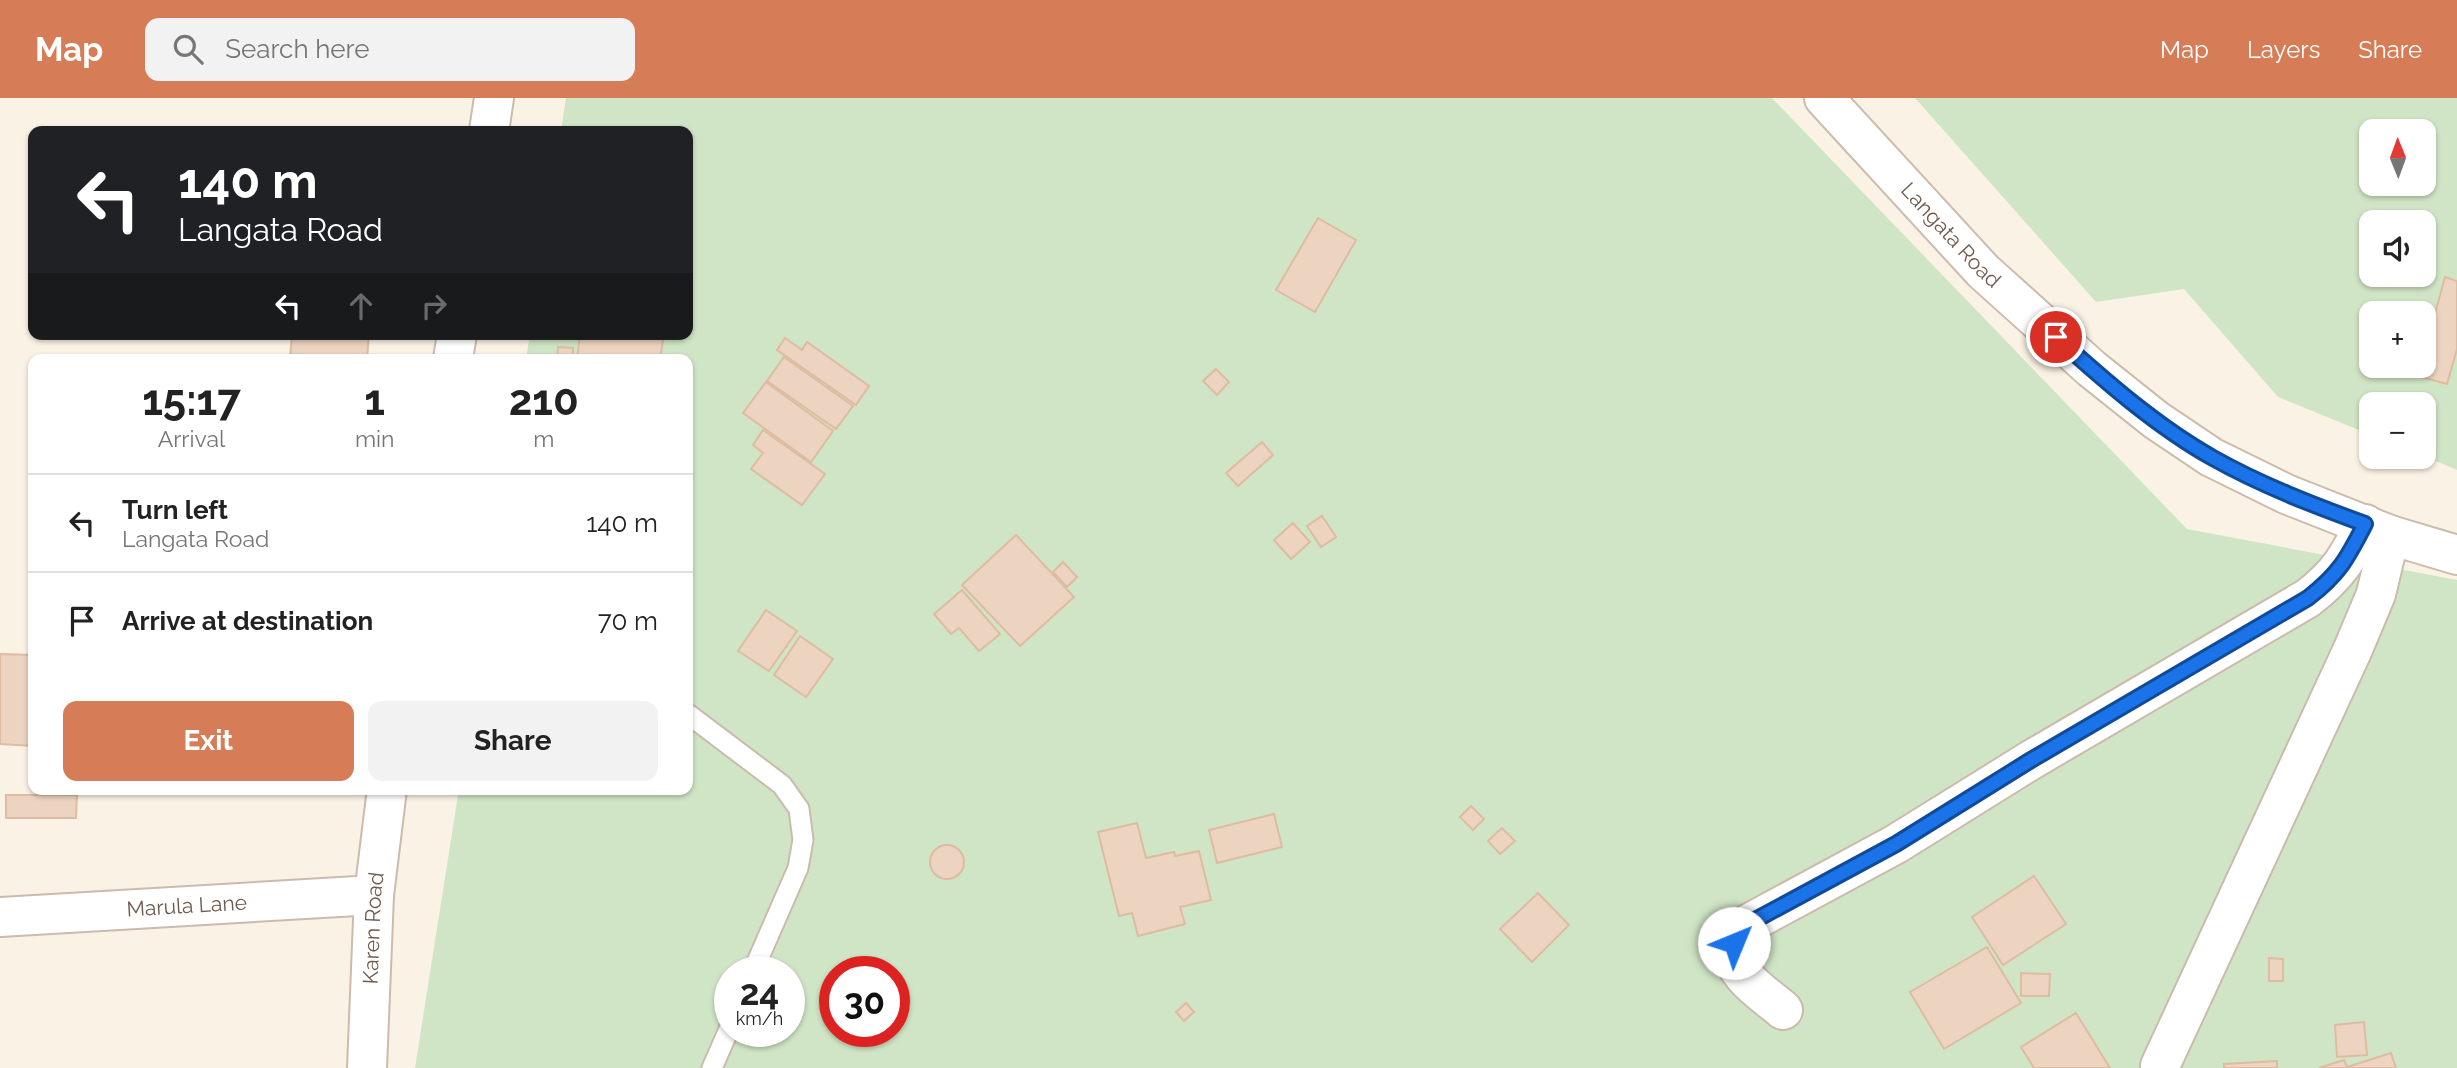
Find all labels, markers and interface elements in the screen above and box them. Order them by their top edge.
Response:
search box [145,18,635,81]
text: Map [35,30,103,69]
icon: search [169,30,207,68]
text: Search here [225,34,370,64]
text: Map [2160,35,2209,64]
text: Layers [2247,35,2320,64]
text: Share [2358,35,2422,64]
north arrow [2359,119,2436,196]
map controls [2359,119,2436,469]
text: 140 m [178,152,318,209]
icon: left [63,154,154,245]
street label: Langata Road [1896,177,2006,293]
button: sound [2359,210,2436,287]
text: Langata Road [178,211,383,248]
icon: left [269,287,307,325]
icon: ahead [342,287,380,325]
icon: right [415,287,453,325]
button: + [2359,301,2436,378]
pin [2026,307,2086,367]
icon: arrive [2037,318,2075,356]
text: 15:17 [142,376,241,425]
text: 1 [364,376,385,425]
text: 210 [509,376,579,425]
button: − [2359,392,2436,469]
text: Arrival [158,425,225,452]
text: min [355,425,395,452]
text: m [533,425,554,452]
text: Turn left [122,495,228,525]
icon: left [63,504,101,542]
text: 140 m [586,508,658,538]
text: Langata Road [122,525,269,552]
icon: arrive [63,602,101,640]
text: Arrive at destination [122,606,373,636]
text: 70 m [598,606,658,636]
button: Exit [63,701,354,781]
button: Share [368,701,658,781]
street label: Karen Road [357,871,389,985]
street label: Marula Lane [126,890,247,922]
position arrow [1697,906,1771,980]
speed limit sign: 30 [819,956,910,1047]
text: 24 [740,972,779,1013]
text: km/h [736,1008,783,1029]

